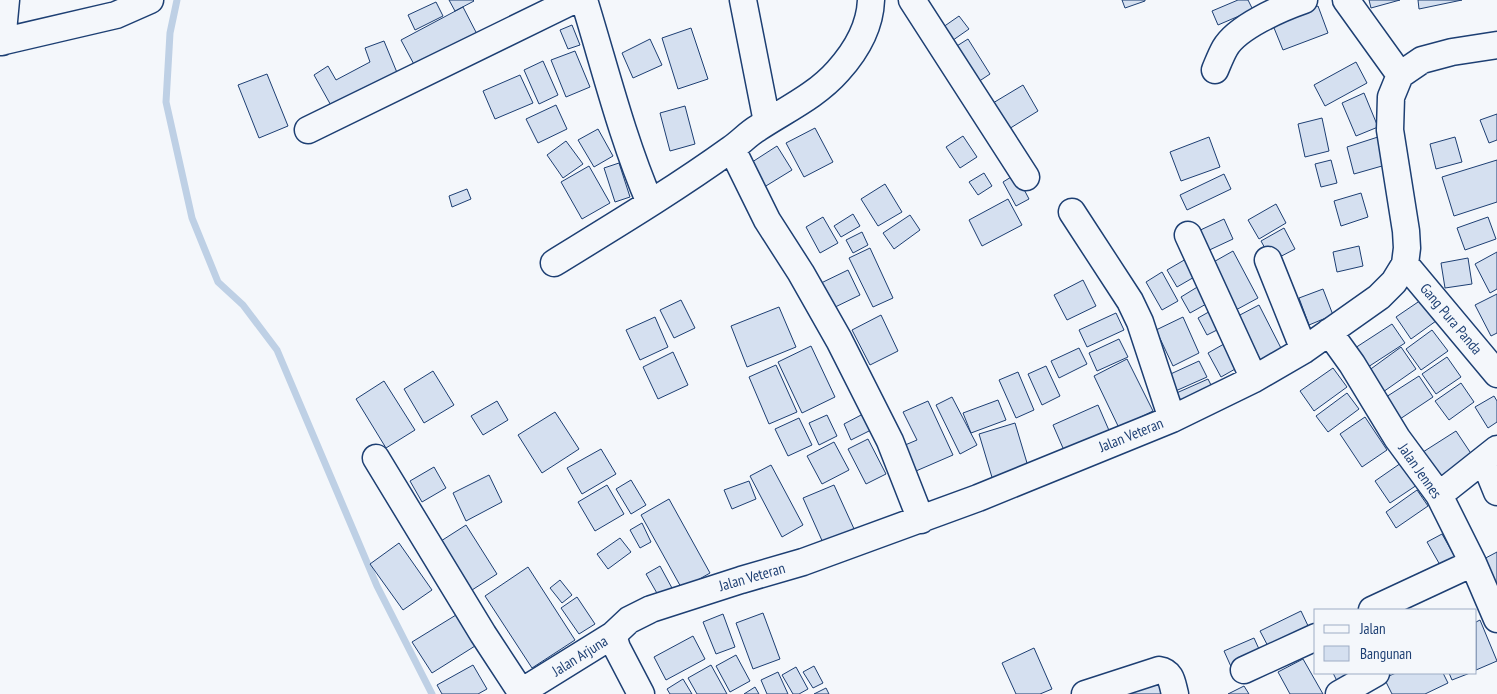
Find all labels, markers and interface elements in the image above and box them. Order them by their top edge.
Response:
street label: Gang Pura Panda [1416,279,1487,358]
street label: Jalan Veteran [1095,413,1166,456]
street label: Jalan Jennes [1394,439,1446,502]
street label: Jalan Veteran [716,558,787,595]
legend [1314,609,1477,674]
text: Jalan [1359,619,1386,638]
street label: Jalan Arjuna [548,631,611,681]
text: Bangunan [1360,644,1412,663]

